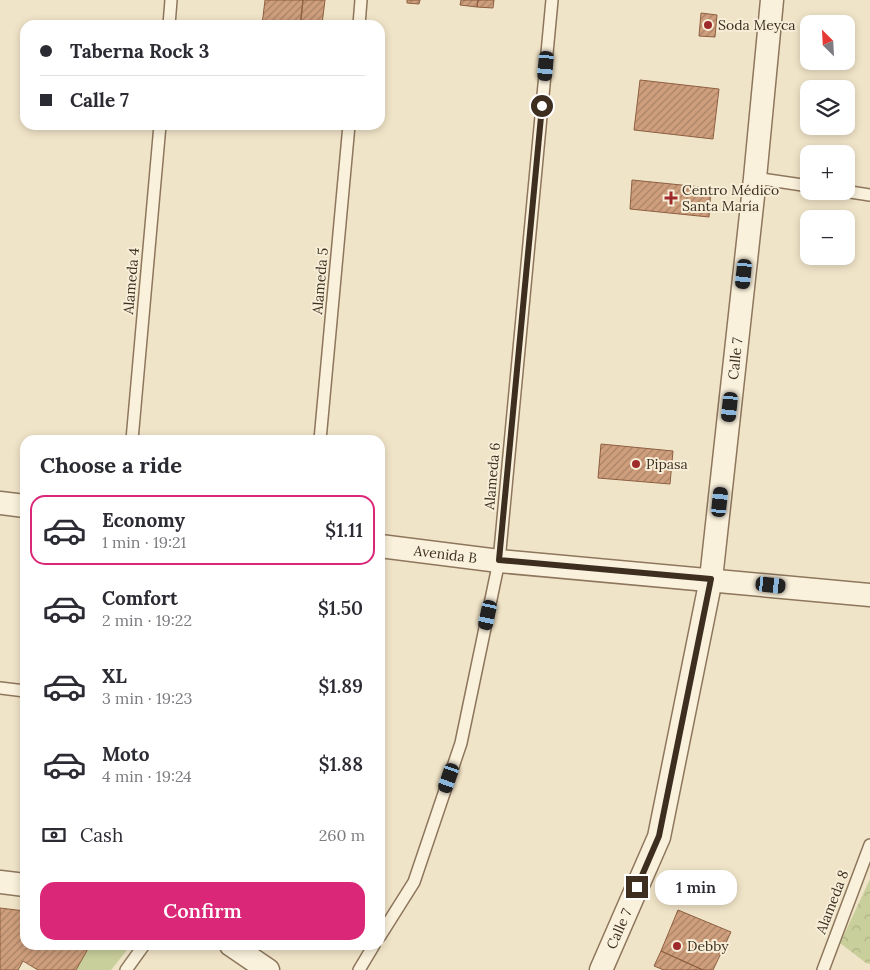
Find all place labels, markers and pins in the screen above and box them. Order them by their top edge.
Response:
place label: Soda Meyca [718,16,796,34]
marker: Soda Meyca [702,19,714,31]
place label: Centro Médico Santa María [682,181,779,215]
marker: Centro Médico Santa María [664,191,678,205]
place label: Pipasa [646,455,688,473]
marker: Pipasa [630,458,642,470]
place label: Debby [687,937,729,955]
marker: Debby [671,940,683,952]

